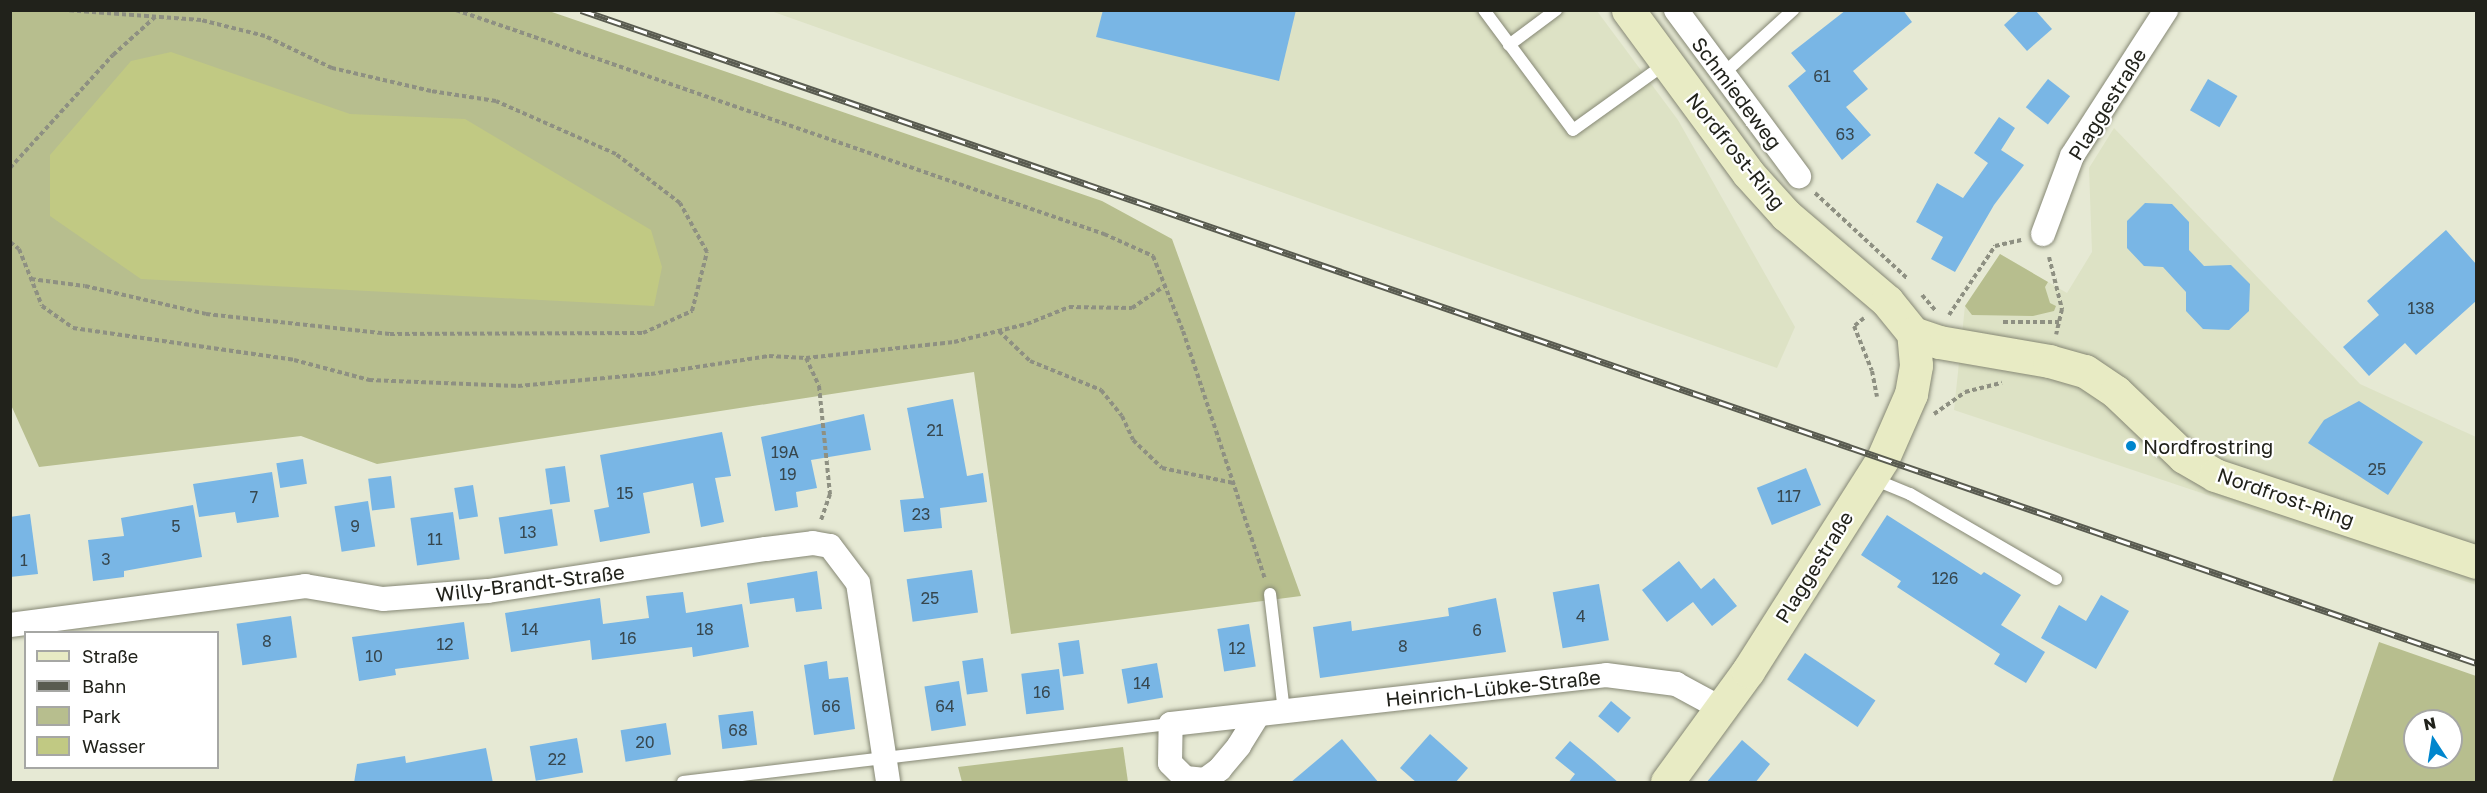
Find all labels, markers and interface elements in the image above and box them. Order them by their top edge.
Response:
street label: Schmiedeweg [1687,32,1787,154]
street label: Plaggestraße [2063,43,2151,165]
house number: 61 [1813,66,1831,86]
street label: Nordfrost-Ring [1682,88,1790,214]
house number: 63 [1835,124,1855,144]
house number: 138 [2408,298,2434,318]
house number: 21 [926,420,944,440]
place label: Nordfrostring [2143,434,2273,458]
marker: Nordfrostring [2124,439,2138,453]
house number: 19A [771,442,799,462]
house number: 25 [2368,459,2386,479]
street label: Nordfrost-Ring [2214,462,2358,532]
house number: 19 [779,464,797,484]
house number: 15 [616,483,634,503]
house number: 117 [1777,486,1801,506]
house number: 7 [250,487,258,507]
house number: 23 [912,504,930,524]
street label: Plaggestraße [1770,506,1858,628]
house number: 5 [171,516,181,536]
house number: 9 [350,516,360,536]
house number: 13 [519,522,537,542]
house number: 11 [427,529,443,549]
house number: 3 [101,549,111,569]
house number: 1 [20,550,28,570]
street label: Willy-Brandt-Straße [434,560,626,606]
house number: 126 [1932,568,1958,588]
house number: 25 [921,588,939,608]
house number: 4 [1576,606,1586,626]
house number: 14 [521,619,539,639]
house number: 18 [696,619,714,639]
house number: 6 [1472,620,1482,640]
house number: 16 [619,628,637,648]
legend [24,631,219,769]
house number: 8 [262,631,272,651]
house number: 12 [436,634,454,654]
house number: 8 [1398,636,1408,656]
house number: 12 [1228,638,1246,658]
text: Straße [82,645,138,667]
house number: 10 [365,646,383,666]
street label: Heinrich-Lübke-Straße [1384,665,1602,711]
house number: 14 [1133,673,1151,693]
text: Bahn [82,675,126,697]
house number: 16 [1033,682,1051,702]
house number: 66 [821,696,841,716]
house number: 64 [935,696,955,716]
text: Park [82,705,121,727]
north arrow [2403,709,2463,769]
text: N [2422,712,2438,734]
house number: 68 [728,720,748,740]
house number: 20 [635,732,655,752]
text: Wasser [82,735,145,757]
house number: 22 [548,749,566,769]

